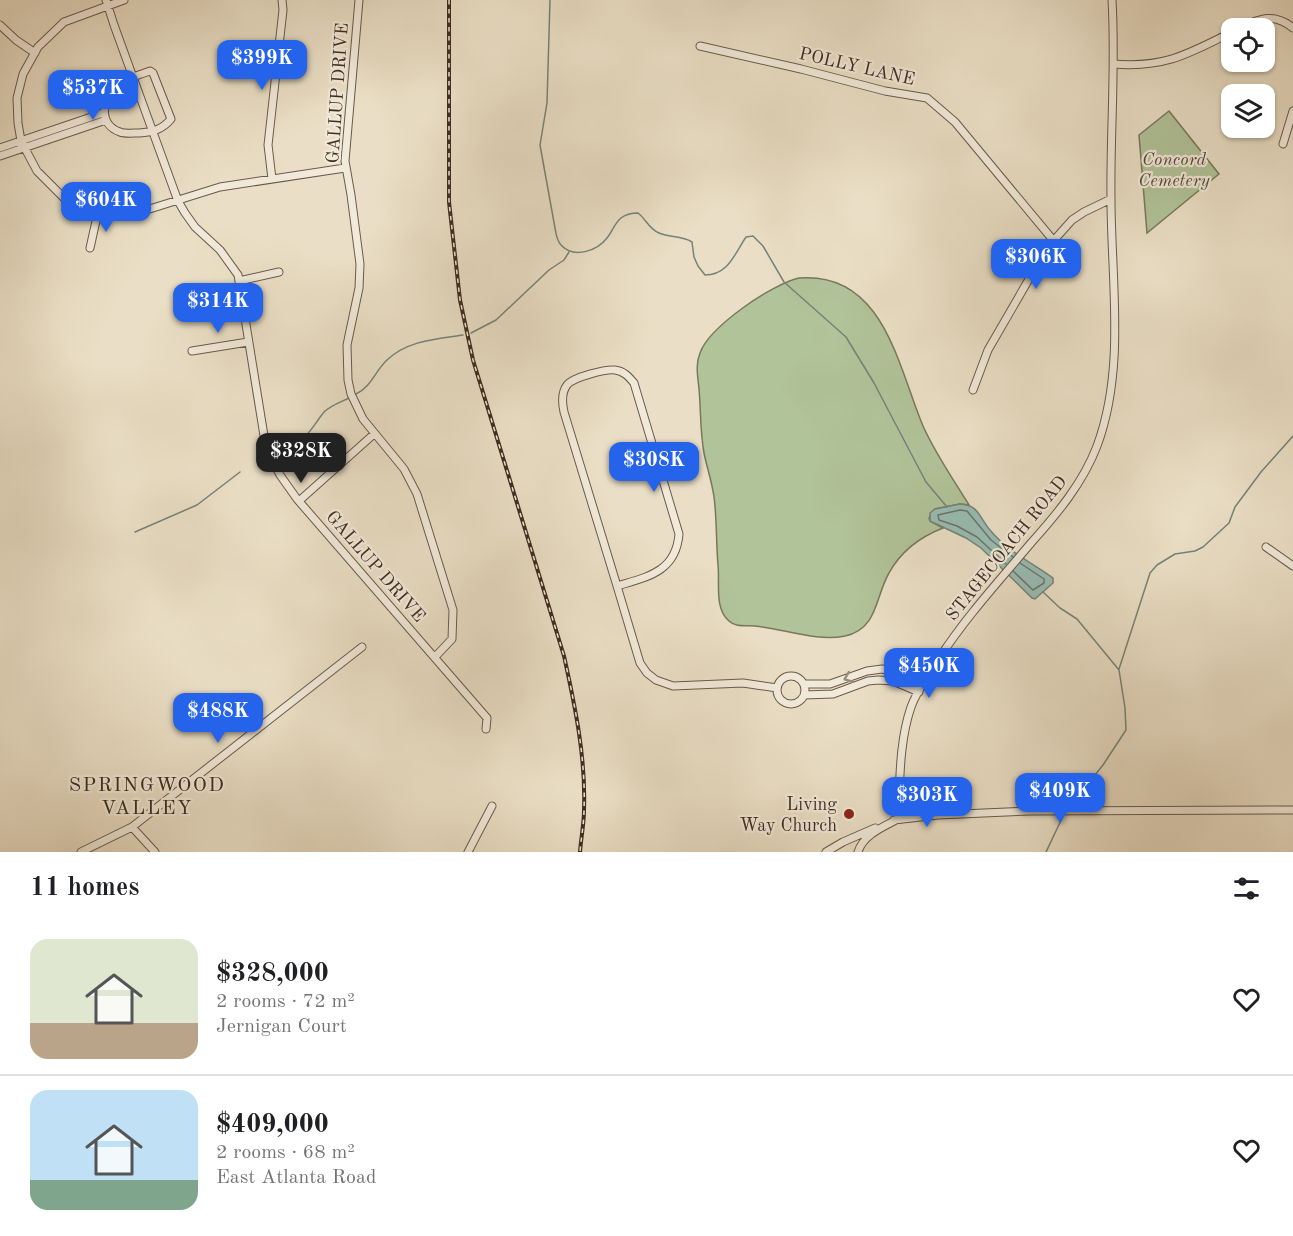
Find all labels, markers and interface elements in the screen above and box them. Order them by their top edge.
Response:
map controls [1221,18,1275,138]
button: locate [1221,18,1275,72]
street label: GALLUP DRIVE [324,22,352,164]
pin: $399K [220,40,304,91]
street label: POLLY LANE [797,45,916,89]
text: $399K [231,49,293,69]
pin: $537K [51,70,135,121]
text: $537K [62,79,124,99]
button: layers [1221,84,1275,138]
park label: Concord Cemetery [1138,151,1210,190]
pin: $604K [64,182,148,233]
text: $604K [75,191,137,211]
pin: $306K [994,239,1078,290]
text: $306K [1005,248,1067,268]
pin: $314K [176,283,260,334]
text: $314K [187,292,249,312]
pin: $328K [259,433,343,484]
text: $328K [270,442,332,462]
pin: $308K [612,442,696,493]
text: $308K [623,451,685,471]
street label: STAGECOACH ROAD [943,473,1071,625]
street label: GALLUP DRIVE [322,508,428,626]
pin: $450K [887,648,971,699]
text: $450K [898,657,960,677]
one-way arrow [843,671,854,683]
pin: $488K [176,693,260,744]
text: $488K [187,702,249,722]
pin: $409K [1018,773,1102,824]
district label: SPRINGWOOD VALLEY [69,776,225,819]
pin: $303K [885,777,969,828]
text: $409K [1029,782,1091,802]
text: $303K [896,786,958,806]
place label: Living Way Church [740,796,837,835]
marker: Living Way Church [842,807,856,821]
icon: filters [1230,872,1263,905]
text: 11 homes [30,875,139,901]
text: $328,000 [216,961,329,987]
icon: home [78,963,150,1035]
icon: heart [1230,983,1263,1016]
text: 2 rooms · 72 m² [216,992,355,1012]
text: Jernigan Court [216,1017,347,1037]
text: $409,000 [216,1112,329,1138]
icon: home [78,1114,150,1186]
icon: heart [1230,1134,1263,1167]
text: 2 rooms · 68 m² [216,1143,355,1163]
text: East Atlanta Road [216,1168,376,1188]

